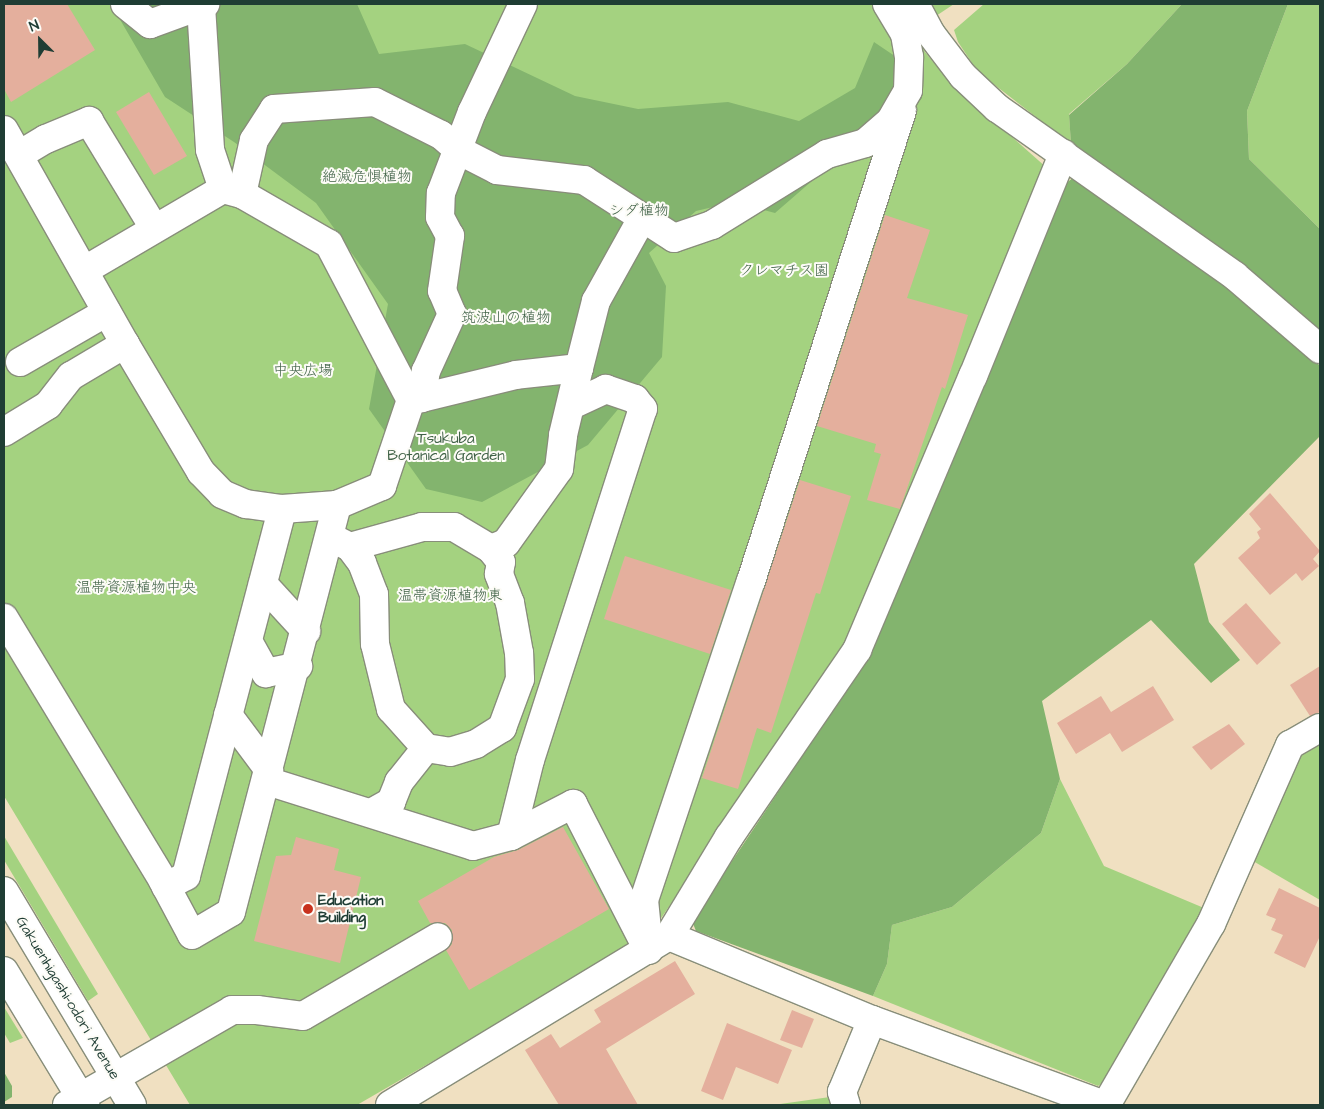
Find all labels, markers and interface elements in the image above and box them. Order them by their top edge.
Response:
north arrow [15,15,65,65]
text: N [26,15,42,37]
park label: 絶滅危惧植物 [322,168,412,186]
park label: シダ植物 [609,202,669,220]
park label: クレマチス園 [739,262,829,280]
park label: 筑波山の植物 [461,309,551,327]
park label: 中央広場 [273,362,333,380]
park label: Tsukuba Botanical Garden [387,429,505,464]
park label: 温帯資源植物中央 [76,579,196,597]
park label: 温帯資源植物東 [398,587,502,605]
place label: Education Building [318,891,384,926]
marker: Education Building [302,903,314,915]
street label: Gakuenhigashi-odori Avenue [12,913,124,1083]

